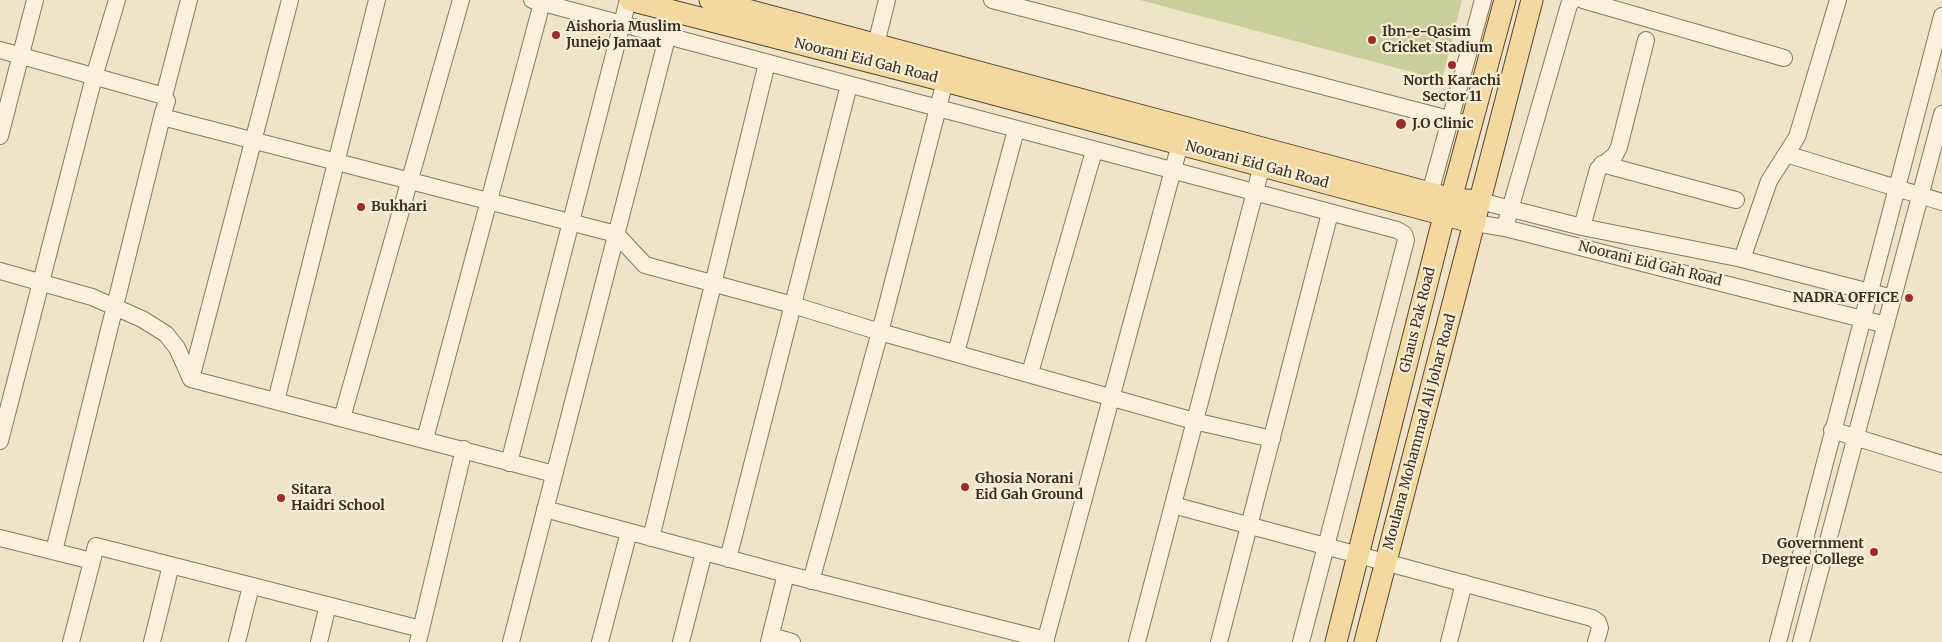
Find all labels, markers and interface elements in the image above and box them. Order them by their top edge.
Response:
place label: Aishoria Muslim Junejo Jamaat [566,19,681,52]
place label: Ibn-e-Qasim Cricket Stadium [1382,24,1493,56]
marker: Aishoria Muslim Junejo Jamaat [550,29,562,41]
marker: Ibn-e-Qasim Cricket Stadium [1366,34,1378,46]
street label: Noorani Eid Gah Road [792,35,940,87]
marker: North Karachi Sector 11 [1446,59,1458,71]
place label: North Karachi Sector 11 [1403,73,1501,105]
place label: J.O Clinic [1412,116,1474,132]
marker: J.O Clinic [1394,117,1408,131]
street label: Noorani Eid Gah Road [1184,138,1330,192]
place label: Bukhari [371,199,427,215]
marker: Bukhari [355,201,367,213]
street label: Noorani Eid Gah Road [1576,238,1724,290]
street label: Ghaus Pak Road [1397,266,1439,374]
place label: NADRA OFFICE [1793,290,1899,306]
marker: NADRA OFFICE [1903,292,1915,304]
street label: Moulana Mohammad Ali Johar Road [1380,312,1460,552]
place label: Ghosia Norani Eid Gah Ground [975,471,1083,504]
marker: Ghosia Norani Eid Gah Ground [959,481,971,493]
place label: Sitara Haidri School [291,482,385,514]
marker: Sitara Haidri School [275,492,287,504]
place label: Government Degree College [1762,536,1864,568]
marker: Government Degree College [1868,546,1880,558]

